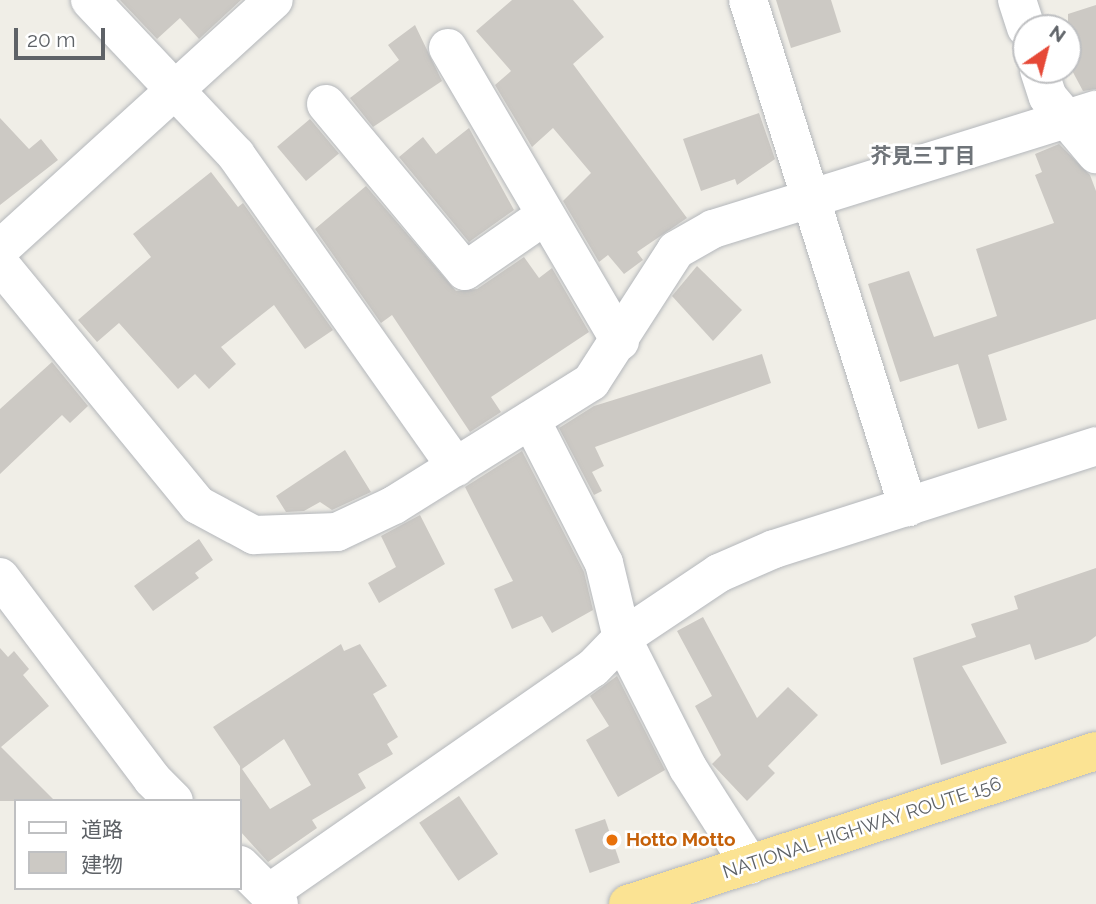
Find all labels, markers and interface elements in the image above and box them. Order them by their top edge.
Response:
scale bar [18,14,108,58]
north arrow [1012,14,1082,84]
text: N [1046,20,1070,47]
text: 20 m [27,27,75,52]
district label: 芥見三丁目 [871,143,975,169]
street label: NATIONAL HIGHWAY ROUTE 156 [719,772,1005,884]
legend [14,799,242,890]
text: 道路 [81,817,123,842]
place label: Hotto Motto [626,829,735,851]
marker: Hotto Motto [604,832,620,848]
text: 建物 [81,852,123,877]

